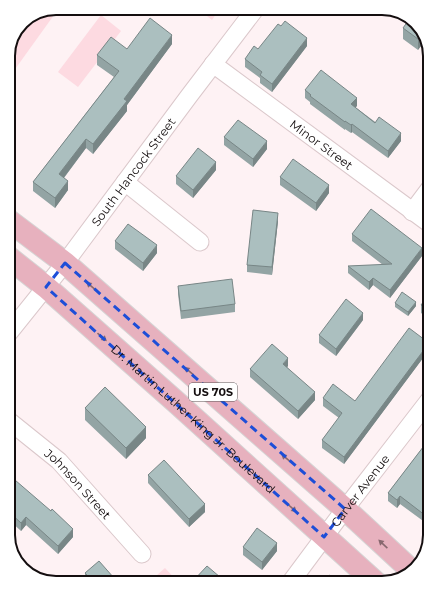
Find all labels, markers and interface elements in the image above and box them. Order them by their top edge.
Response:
street label: South Hancock Street [88,114,178,229]
street label: Minor Street [287,116,356,172]
one-way arrow [86,281,96,291]
one-way arrow [97,332,107,341]
street label: Dr. Martin Luther King Jr. Boulevard [108,341,279,496]
one-way arrow [184,367,194,376]
road number: US 70S [189,383,237,401]
street label: Johnson Street [41,445,115,522]
street label: Carver Avenue [327,451,392,529]
one-way arrow [281,453,292,462]
one-way arrow [287,503,298,512]
one-way arrow [378,540,388,549]

